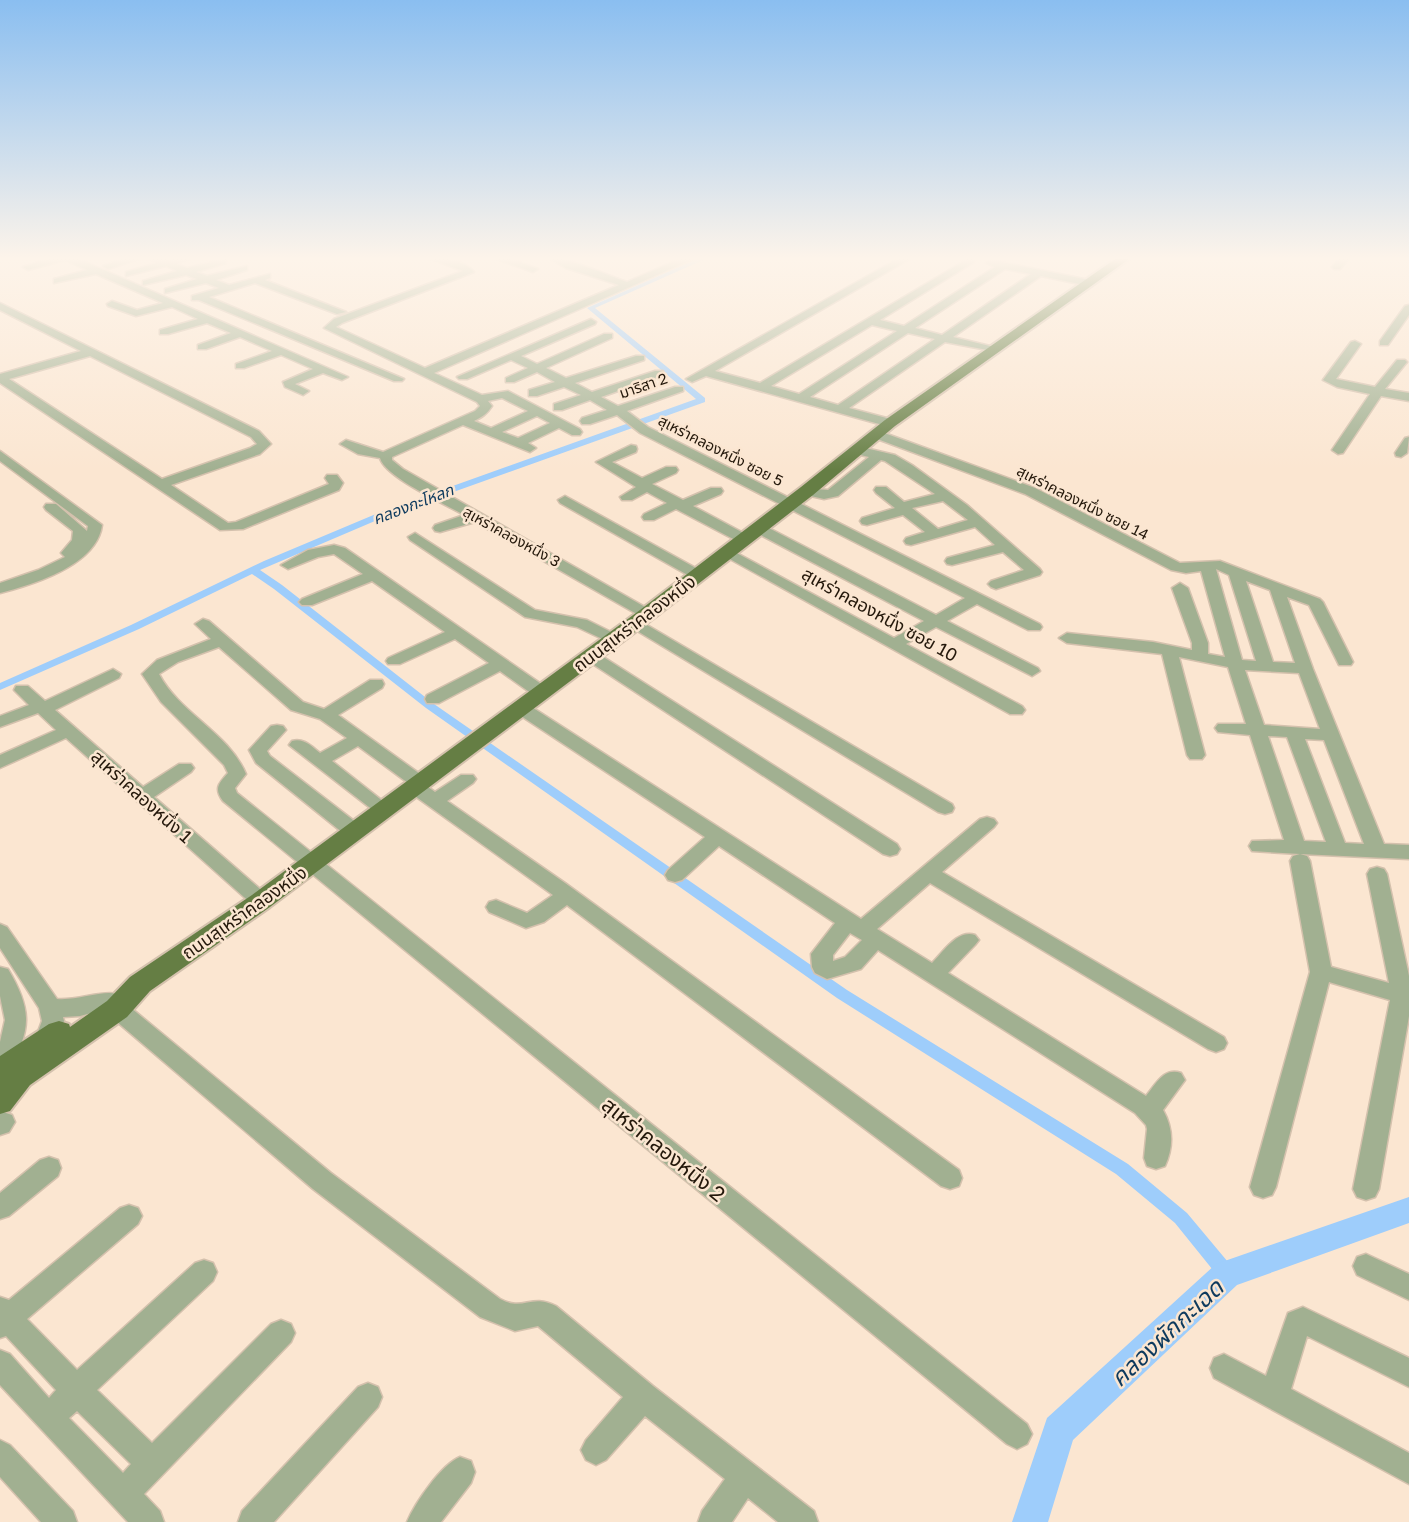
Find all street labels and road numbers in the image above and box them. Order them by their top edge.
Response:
street label: มาริสา 2 [617,368,669,402]
street label: สุเหร่าคลองหนึ่ง ซอย 5 [655,410,787,490]
street label: สุเหร่าคลองหนึ่ง ซอย 14 [1014,460,1152,544]
street label: สุเหร่าคลองหนึ่ง 3 [460,501,564,571]
street label: สุเหร่าคลองหนึ่ง ซอย 10 [798,561,962,667]
street label: ถนนสุเหร่าคลองหนึ่ง [568,569,700,677]
street label: สุเหร่าคลองหนึ่ง 1 [86,744,198,848]
street label: ถนนสุเหร่าคลองหนึ่ง [177,860,311,964]
street label: สุเหร่าคลองหนึ่ง 2 [596,1090,732,1208]

